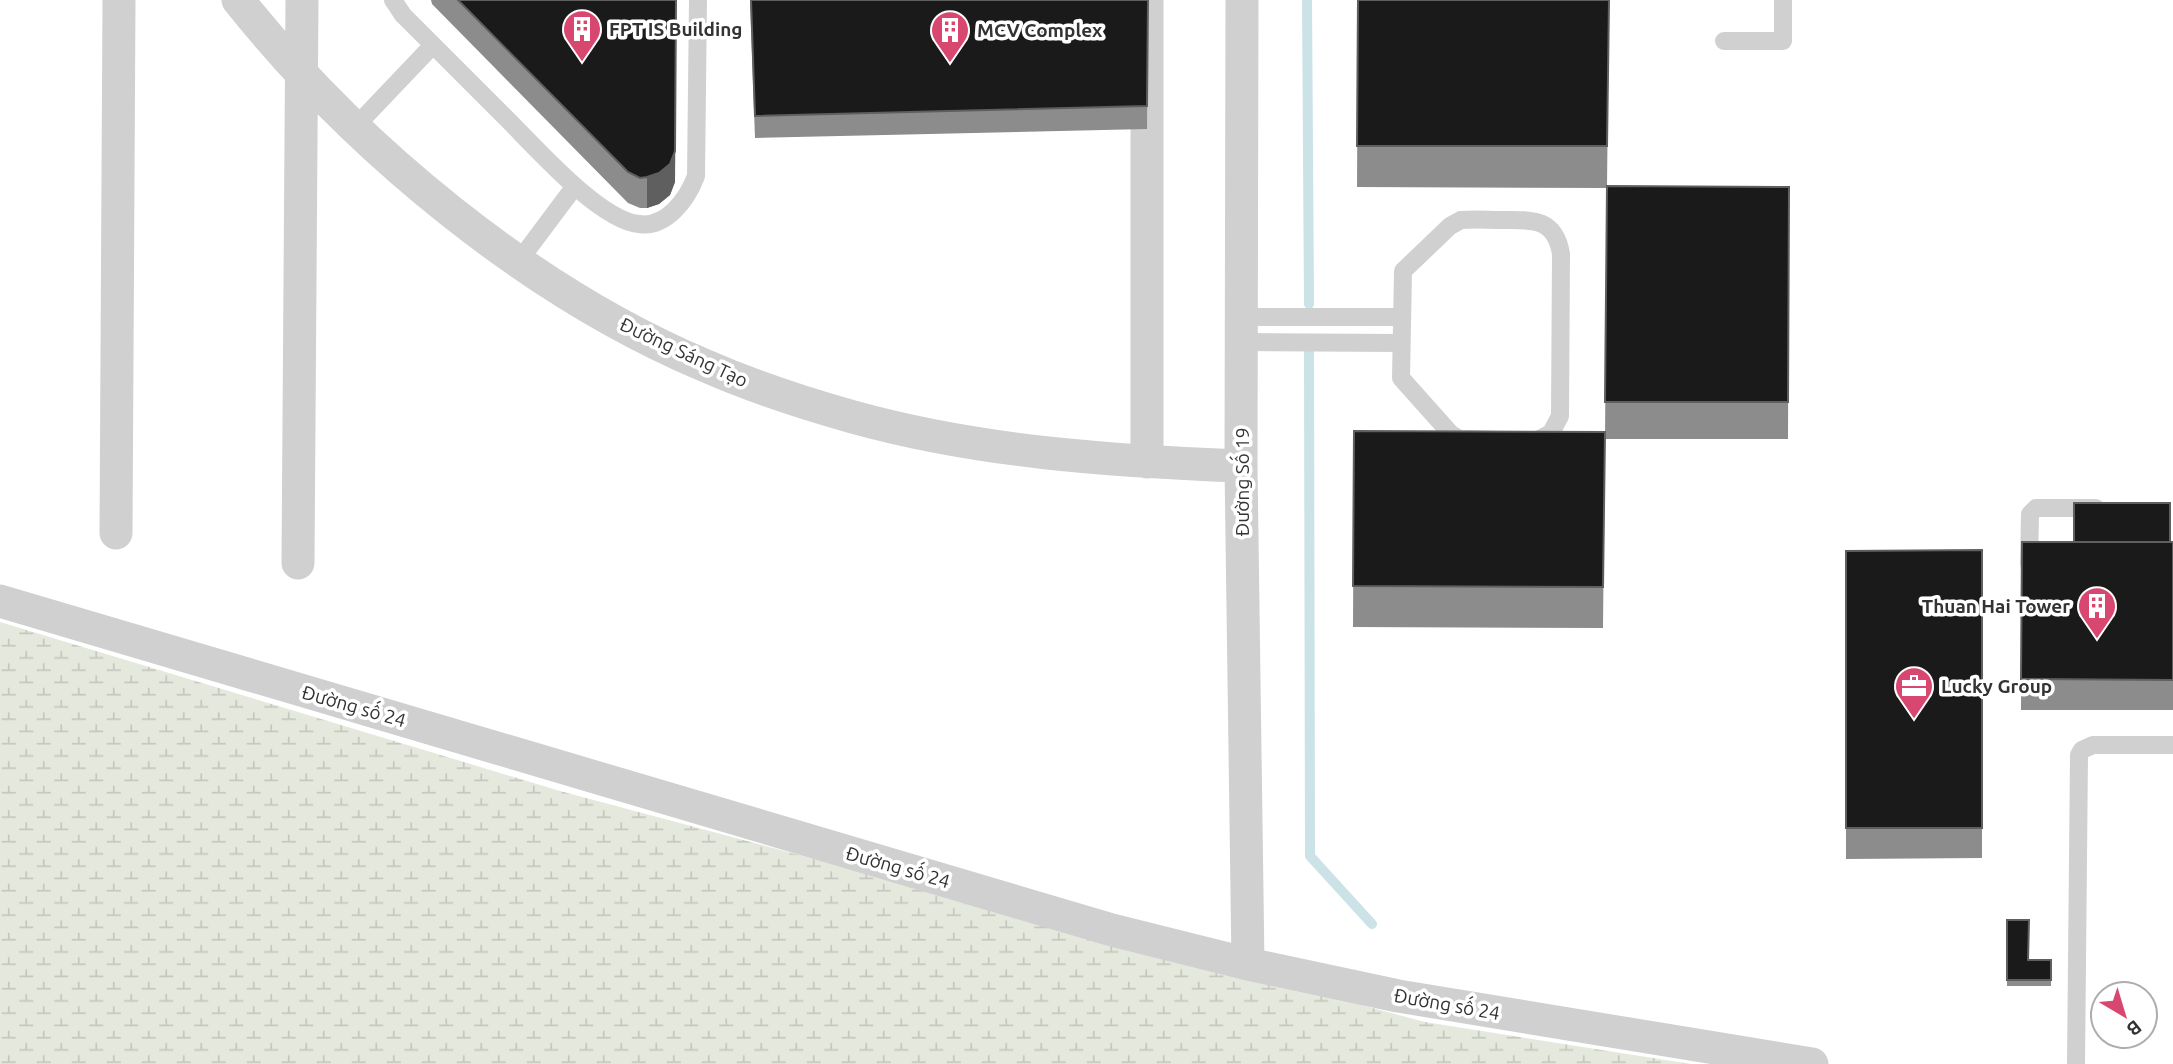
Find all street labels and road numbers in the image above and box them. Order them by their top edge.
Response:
street label: Đường Sáng Tạo [616,313,752,391]
street label: Đường Số 19 [1229,427,1253,537]
street label: Đường số 24 [299,679,409,731]
street label: Đường số 24 [843,840,953,892]
street label: Đường số 24 [1392,982,1502,1024]

